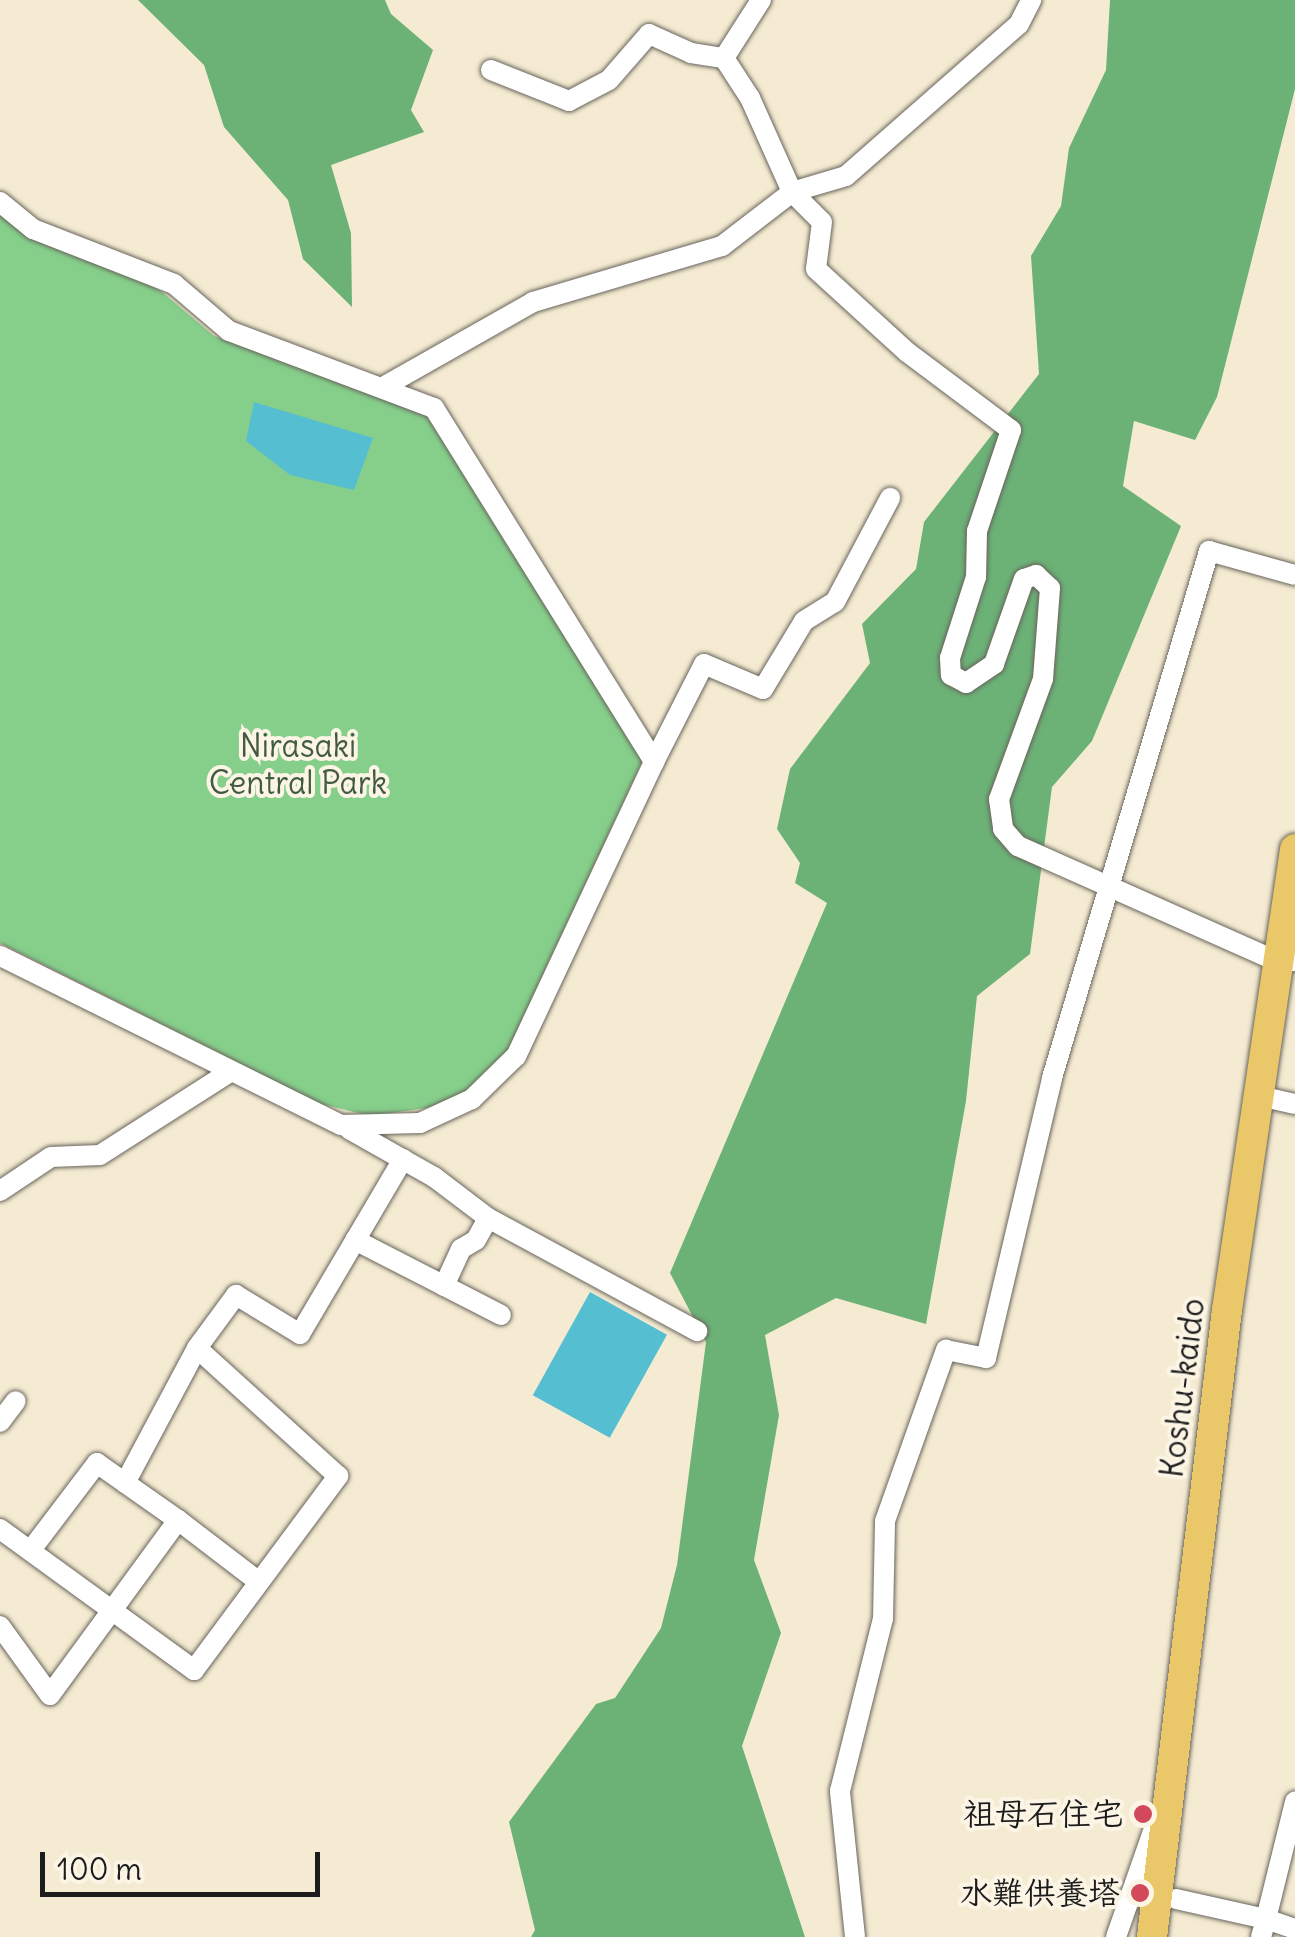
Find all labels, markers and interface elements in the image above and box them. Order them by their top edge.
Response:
park label: Nirasaki Central Park [209,728,387,803]
street label: Koshu-kaido [1153,1296,1213,1480]
place label: 祖母石住宅 [963,1795,1123,1833]
marker: 祖母石住宅 [1132,1803,1154,1825]
scale bar [45,1832,325,1894]
text: 100 m [57,1850,142,1888]
place label: 水難供養塔 [960,1874,1120,1912]
marker: 水難供養塔 [1129,1882,1151,1904]

